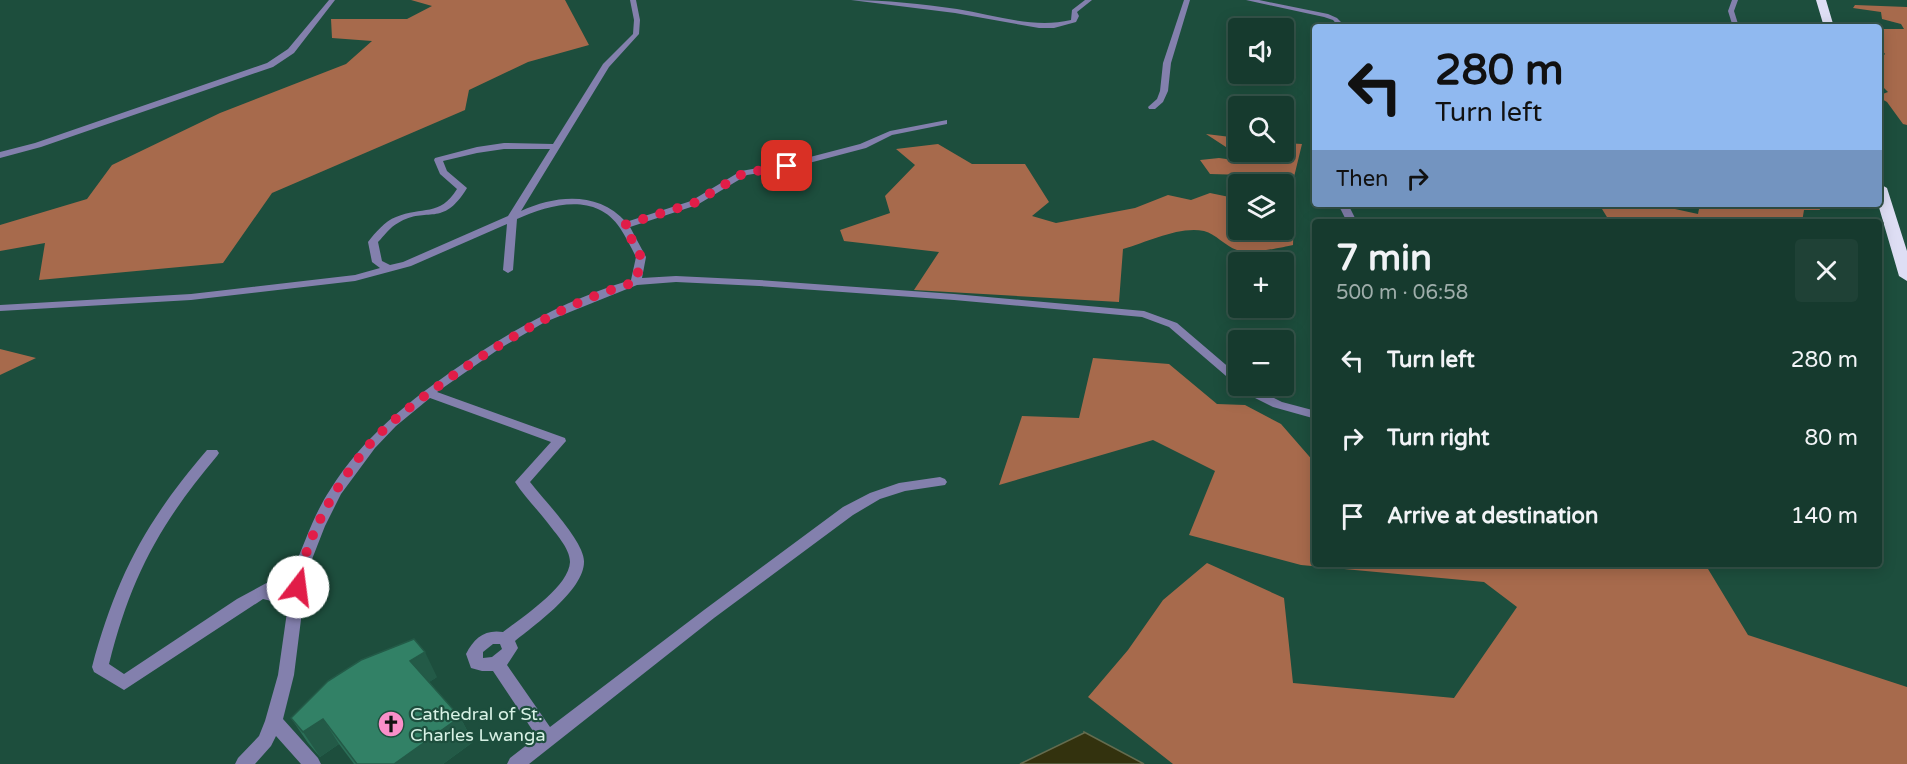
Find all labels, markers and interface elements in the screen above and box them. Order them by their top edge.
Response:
map controls [1228,18,1294,396]
button: sound [1228,18,1294,84]
text: 280 m [1435,45,1564,96]
icon: left [1336,48,1414,126]
button: search [1228,96,1294,162]
text: Turn left [1435,96,1542,129]
pin [761,140,812,191]
icon: arrive [770,149,803,182]
icon: right [1401,162,1434,195]
text: Then [1336,166,1389,192]
button: layers [1228,174,1294,240]
text: 7 min [1336,237,1432,280]
button: close [1795,239,1858,302]
button: + [1228,252,1294,318]
text: 500 m · 06:58 [1336,281,1468,305]
button: − [1228,330,1294,396]
icon: left [1336,344,1369,377]
text: Turn left [1387,347,1475,373]
text: 280 m [1791,347,1858,373]
icon: right [1336,422,1369,455]
text: Turn right [1387,425,1489,451]
text: 80 m [1804,425,1858,451]
icon: arrive [1336,500,1369,533]
text: Arrive at destination [1387,503,1598,529]
text: 140 m [1791,503,1858,529]
position arrow [266,555,330,619]
place label: Cathedral of St. Charles Lwanga [410,703,546,746]
church icon: Cathedral of St. Charles Lwanga [376,709,406,739]

